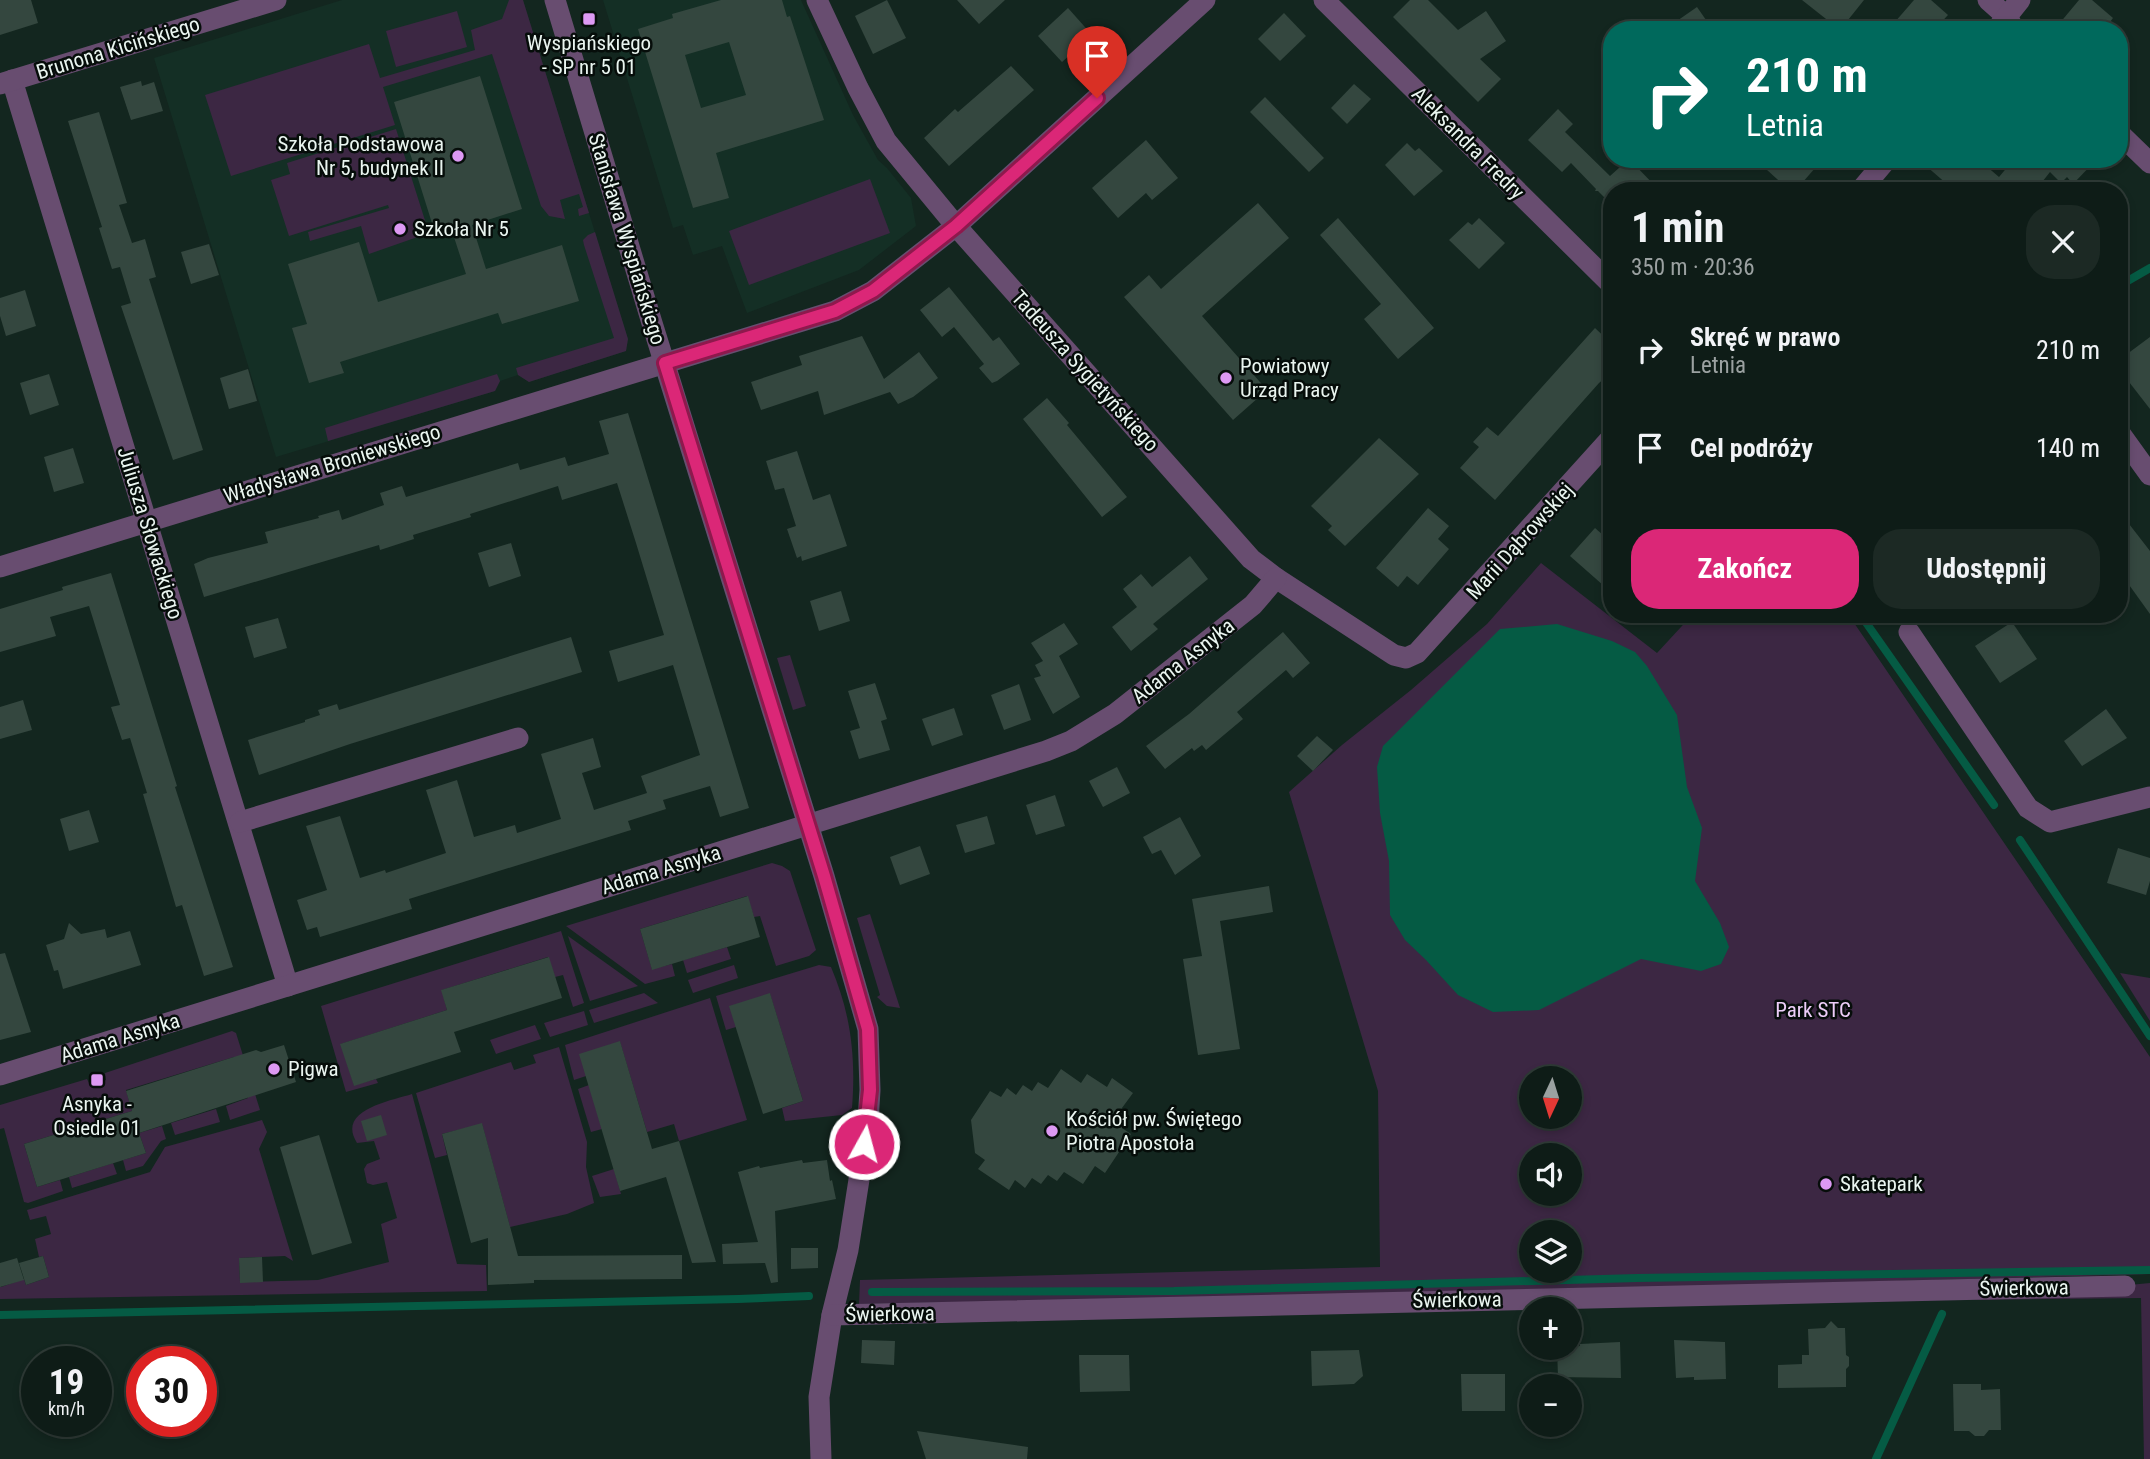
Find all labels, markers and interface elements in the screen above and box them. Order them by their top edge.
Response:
marker: Wyspiańskiego - SP nr 5 01 [581,11,597,27]
street label: Brunona Kicińskiego [34,12,202,84]
pin [1067,26,1127,98]
place label: Wyspiańskiego - SP nr 5 01 [527,31,651,79]
icon: arrive [1078,37,1116,75]
text: 210 m [1746,47,1868,104]
icon: right [1631,49,1722,140]
street label: Aleksandra Fredry [1407,82,1529,204]
text: Letnia [1746,106,1824,144]
street label: Stanisława Wyspiańskiego [583,130,671,348]
place label: Szkoła Podstawowa Nr 5, budynek II [278,132,444,180]
marker: Szkoła Podstawowa Nr 5, budynek II [450,148,466,164]
text: 1 min [1631,203,1724,252]
button: close [2026,205,2100,279]
place label: Szkoła Nr 5 [414,217,509,241]
marker: Szkoła Nr 5 [392,221,408,237]
text: 350 m · 20:36 [1631,254,1755,281]
street label: Tadeusza Sygietyńskiego [1006,286,1164,456]
text: Skręć w prawo [1690,322,1840,352]
icon: right [1631,331,1669,369]
text: 210 m [2036,335,2100,365]
text: Letnia [1690,352,1746,379]
place label: Powiatowy Urząd Pracy [1240,354,1339,402]
marker: Powiatowy Urząd Pracy [1218,370,1234,386]
street label: Władysława Broniewskiego [221,420,443,508]
icon: arrive [1631,429,1669,467]
text: Cel podróży [1690,433,1813,463]
text: 140 m [2036,433,2100,463]
street label: Juliusza Słowackiego [112,444,188,622]
street label: Marii Dąbrowskiej [1462,478,1578,604]
button: Zakończ [1631,529,1859,609]
button: Udostępnij [1873,529,2100,609]
street label: Adama Asnyka [1127,614,1239,708]
street label: Adama Asnyka [598,840,724,900]
park label: Park STC [1775,998,1851,1022]
street label: Adama Asnyka [57,1008,183,1068]
place label: Pigwa [288,1057,339,1081]
marker: Pigwa [266,1061,282,1077]
north arrow [1519,1066,1582,1129]
map controls [1519,1066,1582,1437]
marker: Asnyka - Osiedle 01 [89,1072,105,1088]
place label: Asnyka - Osiedle 01 [53,1092,141,1140]
position arrow [827,1107,901,1181]
place label: Kościół pw. Świętego Piotra Apostoła [1066,1107,1242,1155]
marker: Kościół pw. Świętego Piotra Apostoła [1044,1123,1060,1139]
button: sound [1519,1143,1582,1206]
place label: Skatepark [1840,1172,1923,1196]
marker: Skatepark [1818,1176,1834,1192]
button: layers [1519,1220,1582,1283]
street label: Świerkowa [1979,1275,2069,1301]
street label: Świerkowa [1412,1287,1502,1313]
button: + [1519,1297,1582,1360]
street label: Świerkowa [845,1301,935,1327]
speed limit sign: 30 [126,1346,217,1437]
text: 19 [49,1362,84,1403]
button: − [1519,1374,1582,1437]
text: km/h [48,1398,85,1419]

